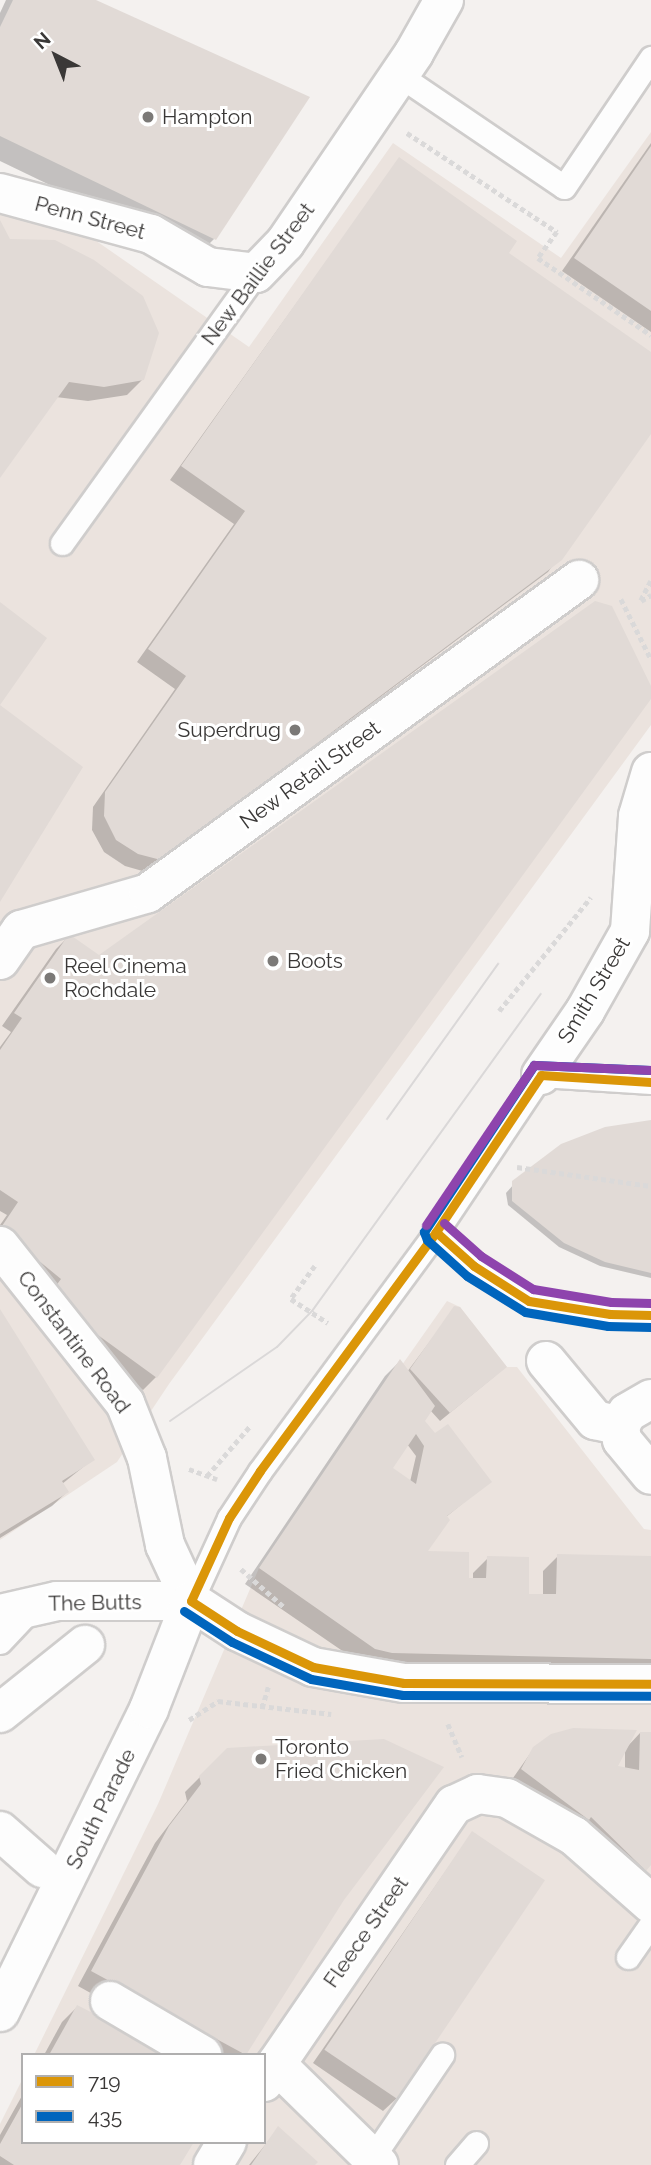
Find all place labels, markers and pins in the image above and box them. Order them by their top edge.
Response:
place label: Hampton [162,104,253,130]
marker: Hampton [140,109,156,125]
place label: Superdrug [178,717,281,743]
marker: Superdrug [287,722,303,738]
place label: Boots [287,948,343,974]
place label: Reel Cinema Rochdale [64,953,187,1003]
marker: Boots [265,953,281,969]
marker: Reel Cinema Rochdale [42,970,58,986]
place label: Toronto Fried Chicken [275,1734,407,1784]
marker: Toronto Fried Chicken [253,1751,269,1767]

